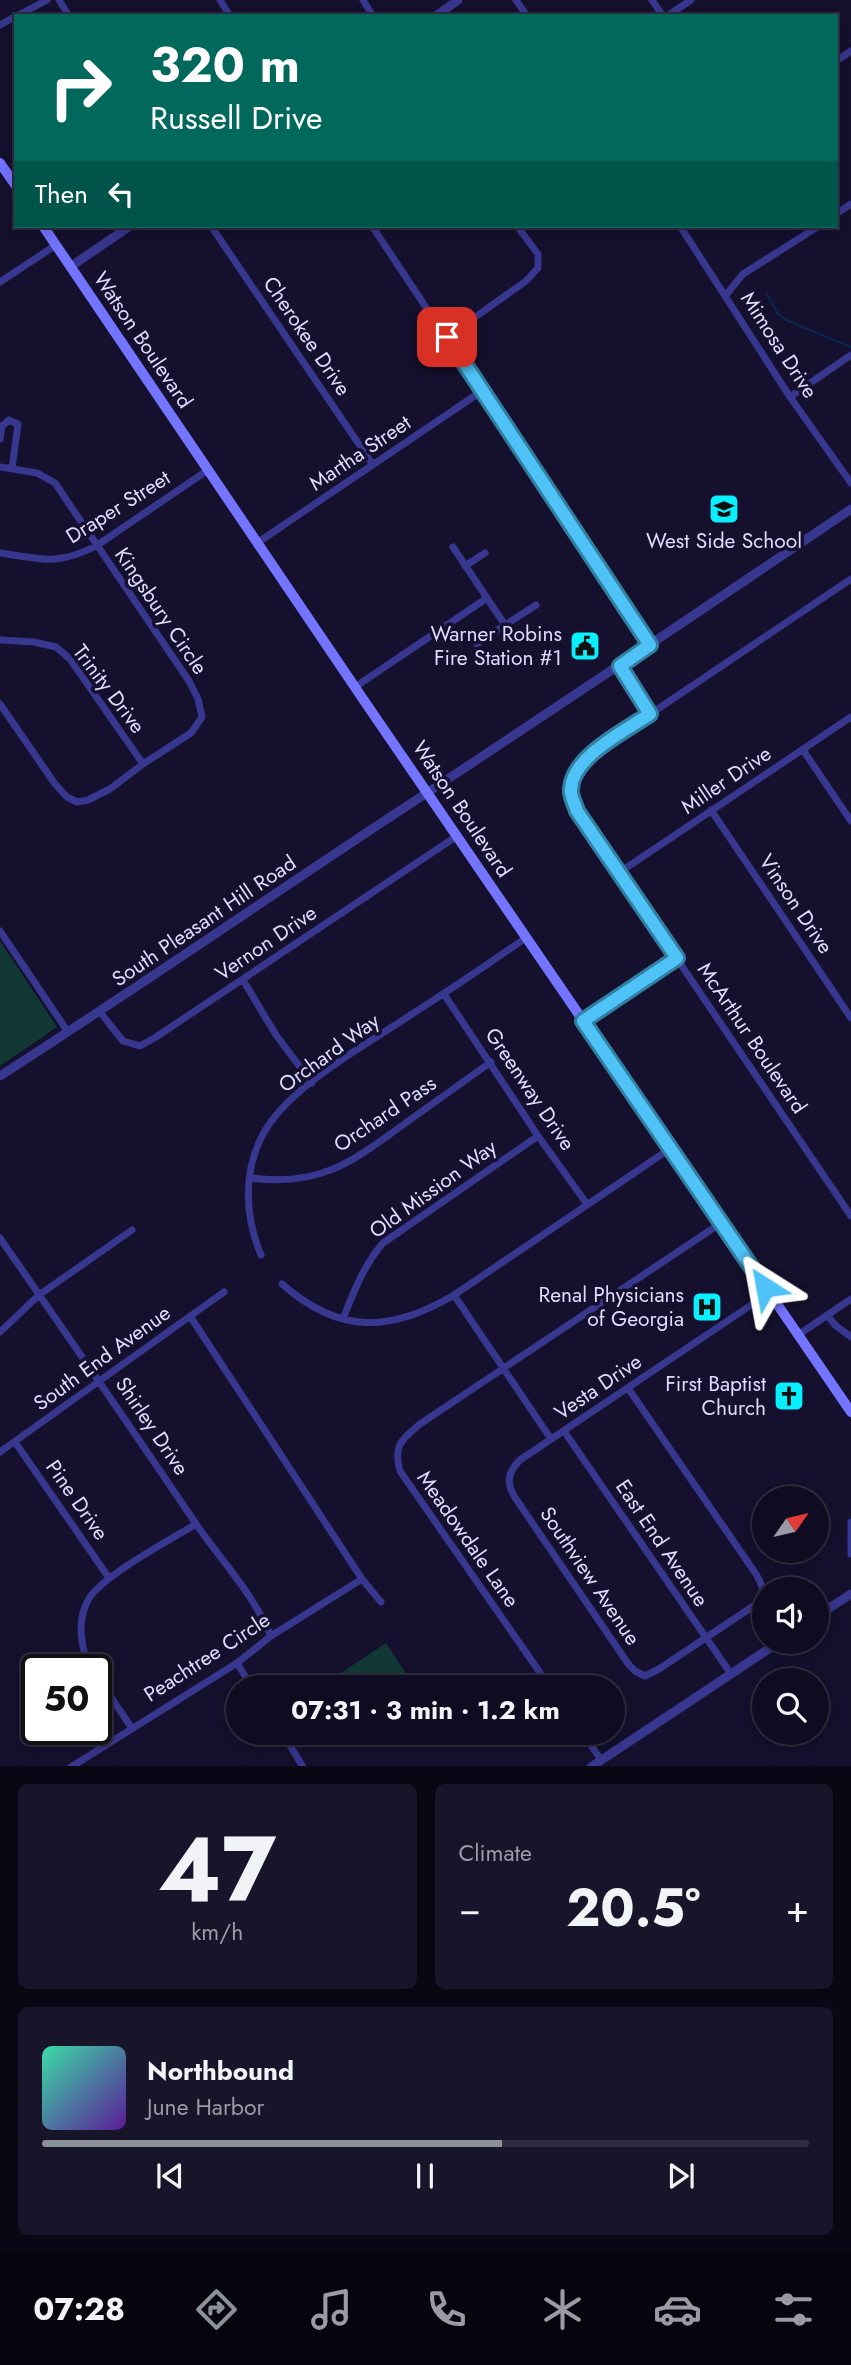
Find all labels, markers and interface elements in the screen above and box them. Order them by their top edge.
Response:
text: 320 m [150,30,300,100]
icon: right [35,42,126,133]
text: Russell Drive [150,95,322,141]
text: Then [35,175,88,213]
icon: left [102,175,140,213]
street label: Watson Boulevard [86,266,200,414]
street label: Cherokee Drive [256,270,358,402]
street label: Mimosa Drive [733,286,825,404]
pin [417,307,477,367]
icon: arrive [428,318,466,356]
street label: Martha Street [303,408,417,498]
street label: Draper Street [60,463,176,551]
school or university icon: West Side School [707,492,741,526]
place label: West Side School [646,526,802,556]
street label: Kingsbury Circle [107,541,215,681]
place label: Warner Robins Fire Station #1 [431,619,562,673]
public building icon: Warner Robins Fire Station #1 [568,629,602,663]
street label: Trinity Drive [66,638,153,740]
street label: Watson Boulevard [405,735,519,883]
street label: Miller Drive [675,739,777,821]
street label: South Pleasant Hill Road [106,848,302,994]
street label: Vinson Drive [752,848,840,960]
street label: Vernon Drive [209,898,323,988]
street label: McArthur Boulevard [690,956,814,1120]
street label: Orchard Way [272,1006,386,1100]
street label: Greenway Drive [478,1022,582,1156]
street label: Orchard Pass [328,1069,442,1159]
street label: Old Mission Way [363,1132,504,1246]
position arrow [728,1250,802,1324]
place label: Renal Physicians of Georgia [538,1280,684,1334]
hospital icon: Renal Physicians of Georgia [690,1290,724,1324]
street label: South End Avenue [27,1298,177,1418]
street label: Vesta Drive [548,1347,648,1427]
place label: First Baptist Church [665,1369,766,1423]
street label: Shirley Drive [108,1371,196,1481]
church icon: First Baptist Church [772,1379,806,1413]
street label: Pine Drive [38,1454,116,1546]
street label: Meadowdale Lane [410,1465,526,1614]
street label: East End Avenue [608,1473,716,1613]
north arrow [752,1486,830,1563]
map controls [752,1486,829,1745]
street label: Southview Avenue [533,1501,648,1651]
button: sound [752,1577,829,1654]
street label: Peachtree Circle [138,1605,276,1709]
speed limit sign: 50 [21,1654,112,1745]
button: search [752,1668,829,1745]
text: 07:31 · 3 min · 1.2 km [291,1691,560,1729]
text: 47 [158,1804,276,1935]
text: Climate [459,1836,532,1870]
text: 20.5° [566,1870,700,1946]
text: − [459,1881,481,1936]
text: + [786,1881,809,1936]
text: km/h [191,1915,243,1949]
text: Northbound [147,2052,294,2090]
text: June Harbor [147,2090,264,2124]
icon: previous [151,2157,189,2195]
icon: pause [406,2157,444,2195]
icon: next [662,2157,700,2195]
icon: directions [192,2285,241,2334]
icon: music [307,2285,356,2334]
icon: phone [422,2285,471,2334]
icon: climate [538,2285,587,2334]
icon: car [653,2285,702,2334]
icon: filters [769,2285,818,2334]
text: 07:28 [33,2286,125,2332]

